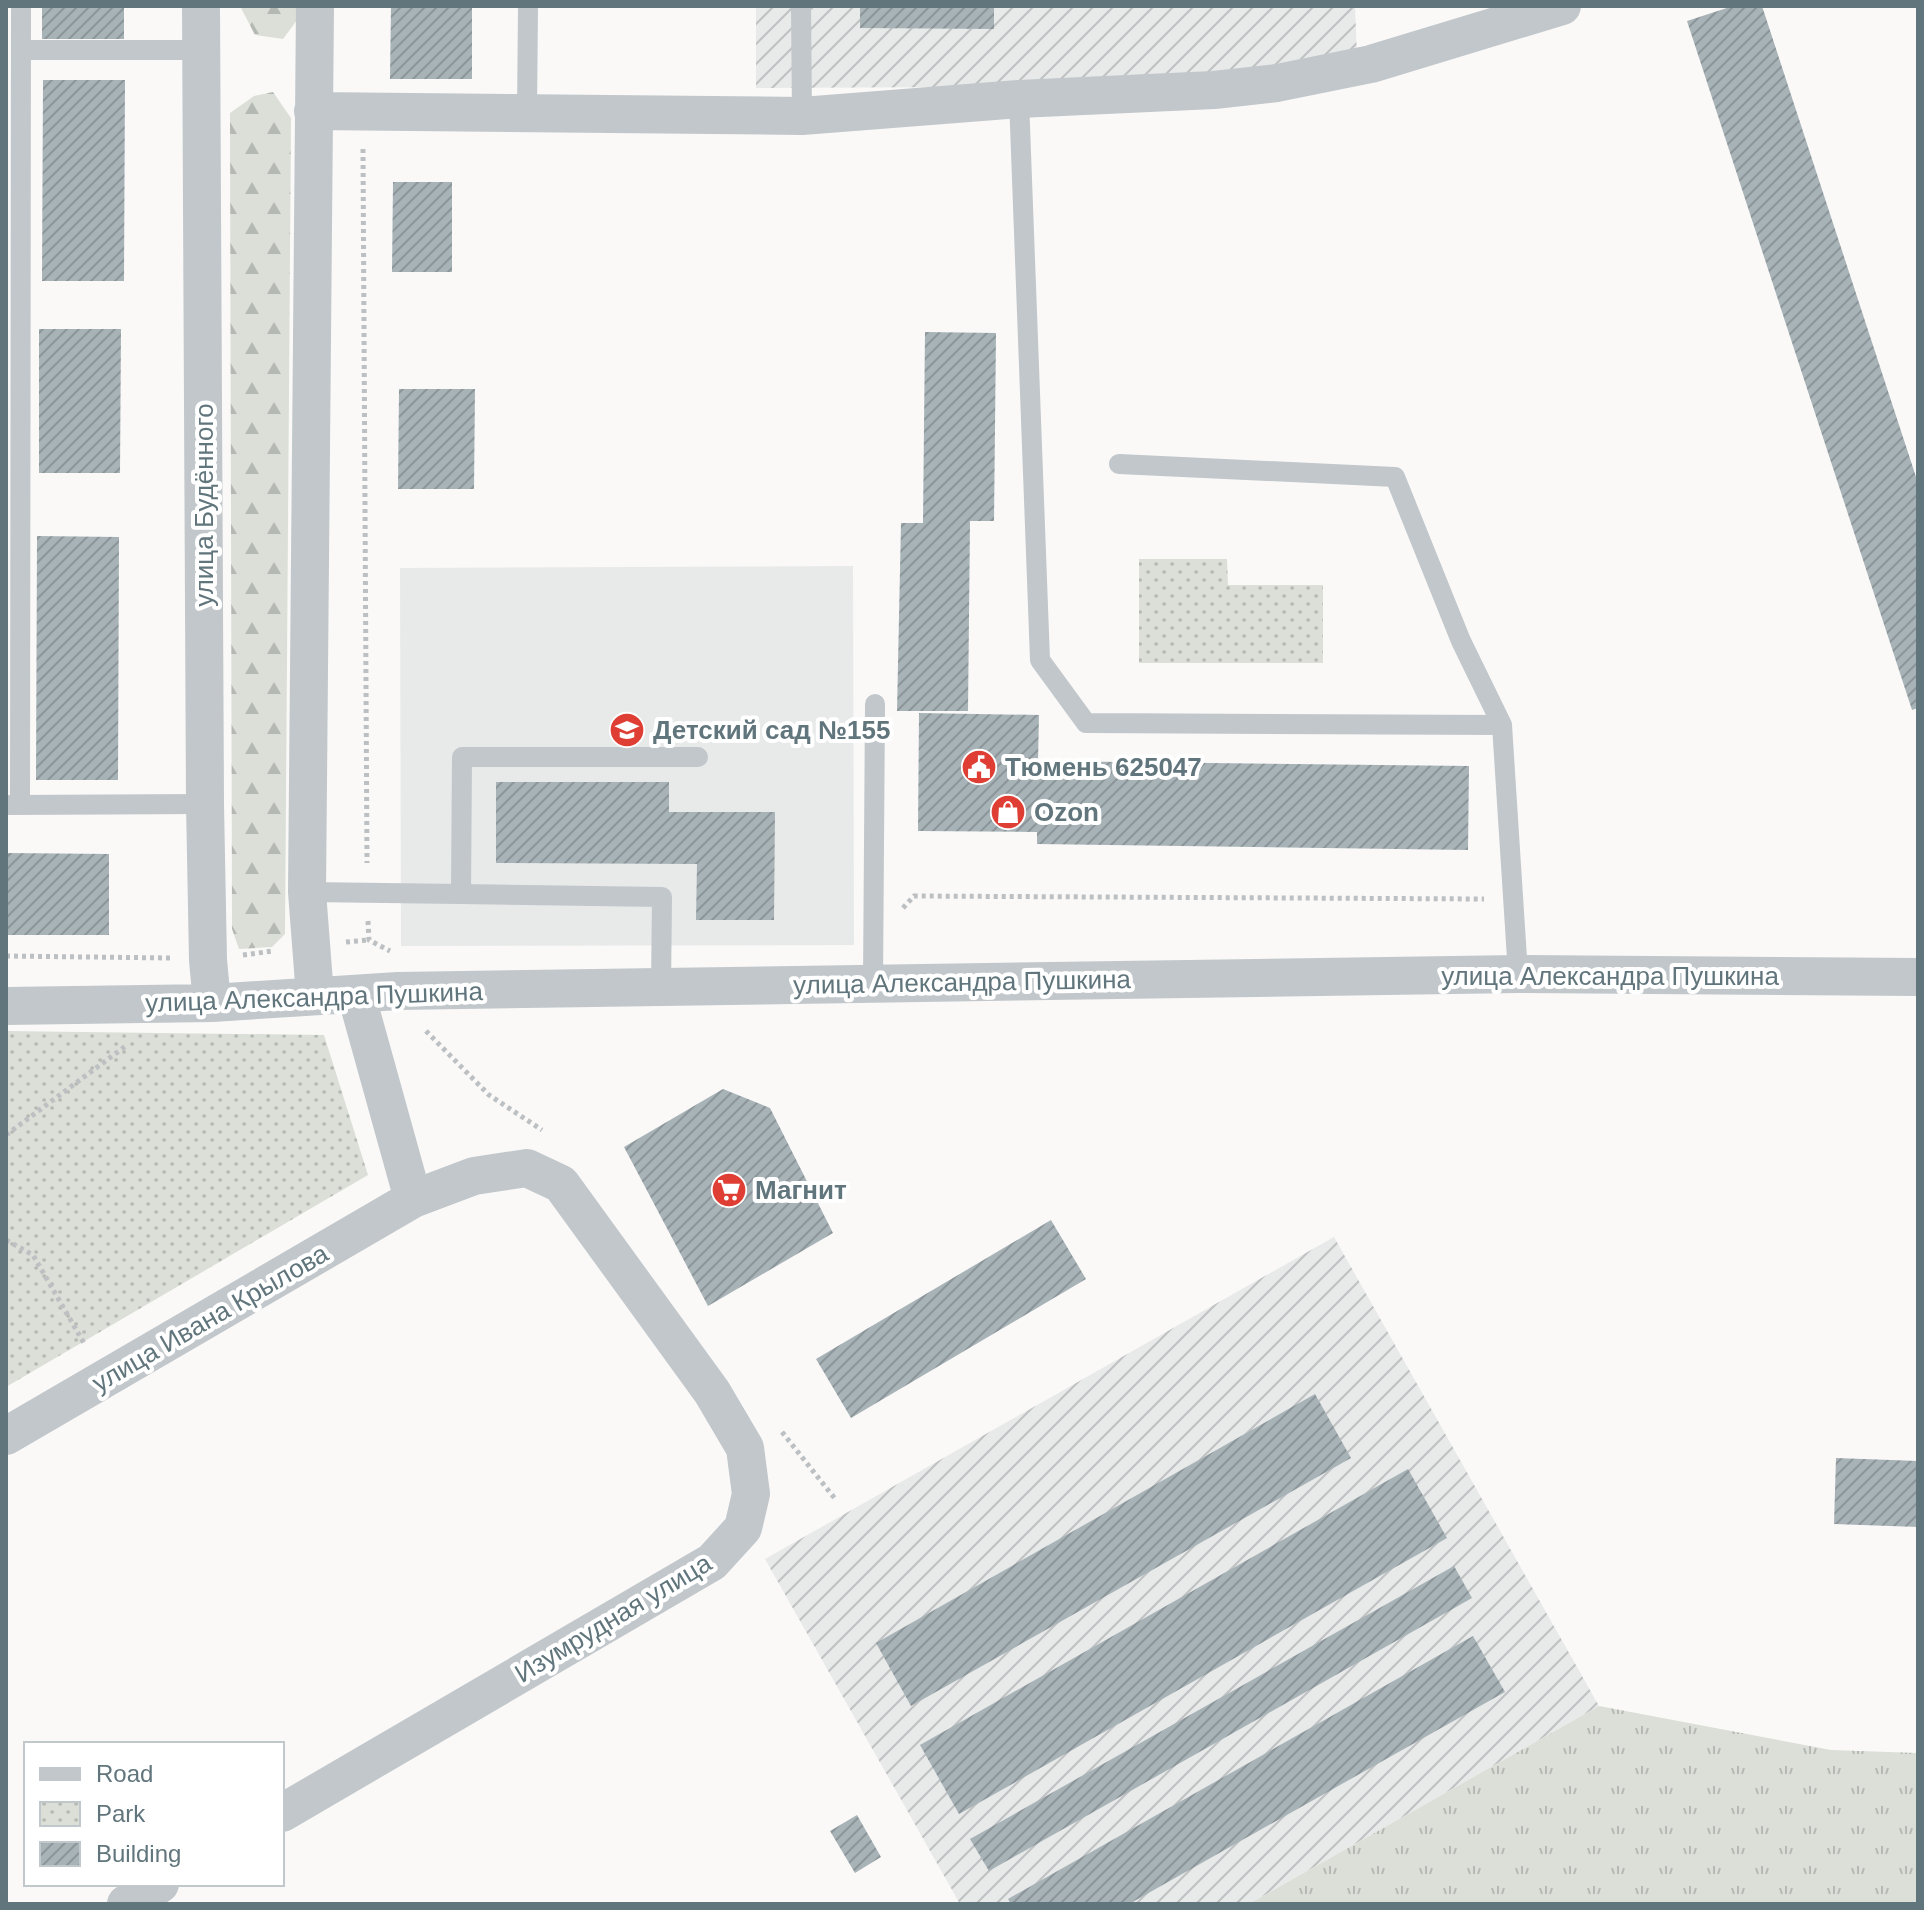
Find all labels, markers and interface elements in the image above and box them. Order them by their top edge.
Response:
street label: улица Будённого [189,403,219,607]
school or university icon: Детский сад №155 [608,711,646,749]
place label: Детский сад №155 [653,715,890,745]
public building icon: Тюмень 625047 [960,748,998,786]
place label: Тюмень 625047 [1005,752,1202,782]
shop icon: Ozon [989,793,1027,831]
place label: Ozon [1034,797,1099,827]
street label: улица Александра Пушкина [1441,961,1779,991]
street label: улица Александра Пушкина [793,964,1132,1000]
street label: улица Александра Пушкина [145,976,484,1018]
supermarket icon: Магнит [710,1171,748,1209]
place label: Магнит [755,1175,847,1205]
street label: улица Ивана Крылова [87,1238,334,1398]
street label: Изумрудная улица [509,1547,717,1689]
legend [24,1742,284,1886]
text: Road [96,1760,153,1787]
text: Park [96,1800,146,1827]
text: Building [96,1840,181,1867]

